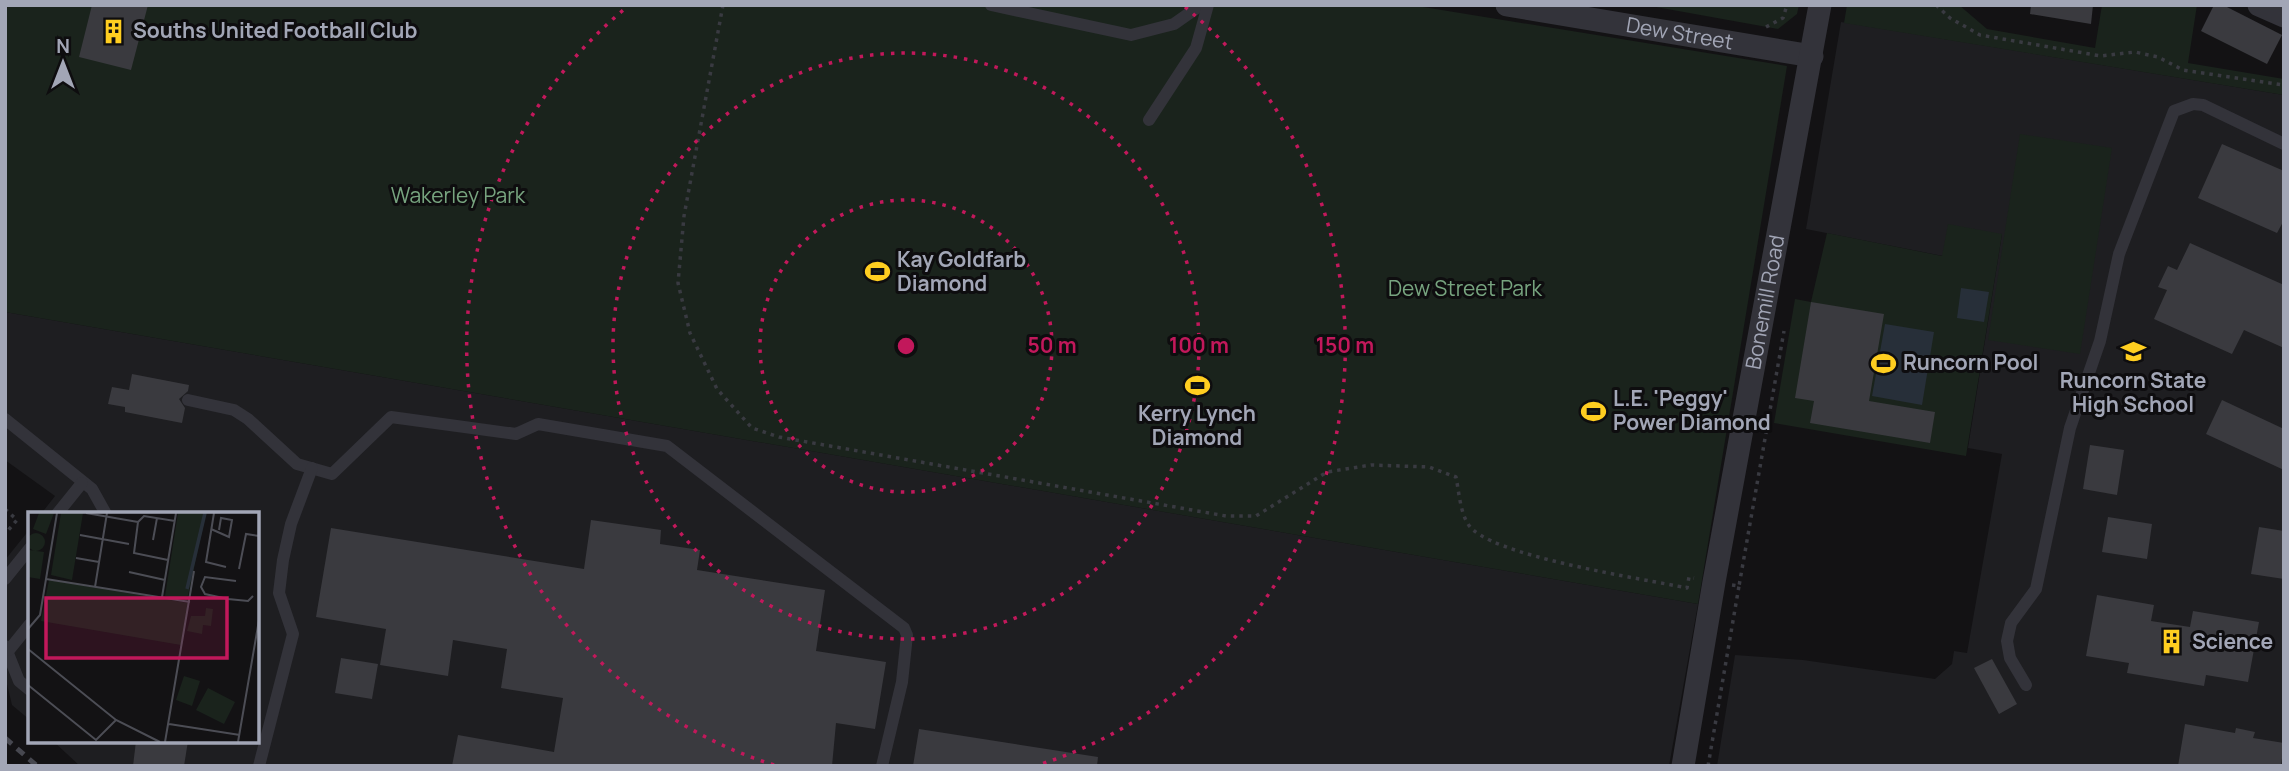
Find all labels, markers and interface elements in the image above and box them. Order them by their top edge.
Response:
street label: Dew Street [1624,10,1735,56]
place label: Souths United Football Club [133,16,417,44]
building icon: Souths United Football Club [99,17,127,45]
north arrow [28,28,98,98]
text: N [56,33,70,59]
park label: Wakerley Park [391,181,526,209]
street label: Bonemill Road [1738,233,1790,372]
place label: Kay Goldfarb Diamond [897,245,1026,297]
sports icon: Kay Goldfarb Diamond [863,258,891,286]
park label: Dew Street Park [1388,274,1543,302]
text: 50 m [1027,331,1077,359]
text: 100 m [1169,331,1229,359]
text: 150 m [1316,331,1374,359]
centre of rings [894,334,918,358]
school or university icon: Runcorn State High School [2119,338,2147,366]
place label: Runcorn Pool [1903,348,2039,376]
sports icon: Runcorn Pool [1869,349,1897,377]
place label: Runcorn State High School [2060,366,2206,418]
sports icon: Kerry Lynch Diamond [1183,371,1211,399]
place label: L.E. 'Peggy' Power Diamond [1613,384,1771,436]
sports icon: L.E. 'Peggy' Power Diamond [1579,397,1607,425]
place label: Kerry Lynch Diamond [1138,399,1256,451]
inset map [28,512,259,743]
place label: Science [2192,627,2273,655]
building icon: Science [2158,628,2186,656]

